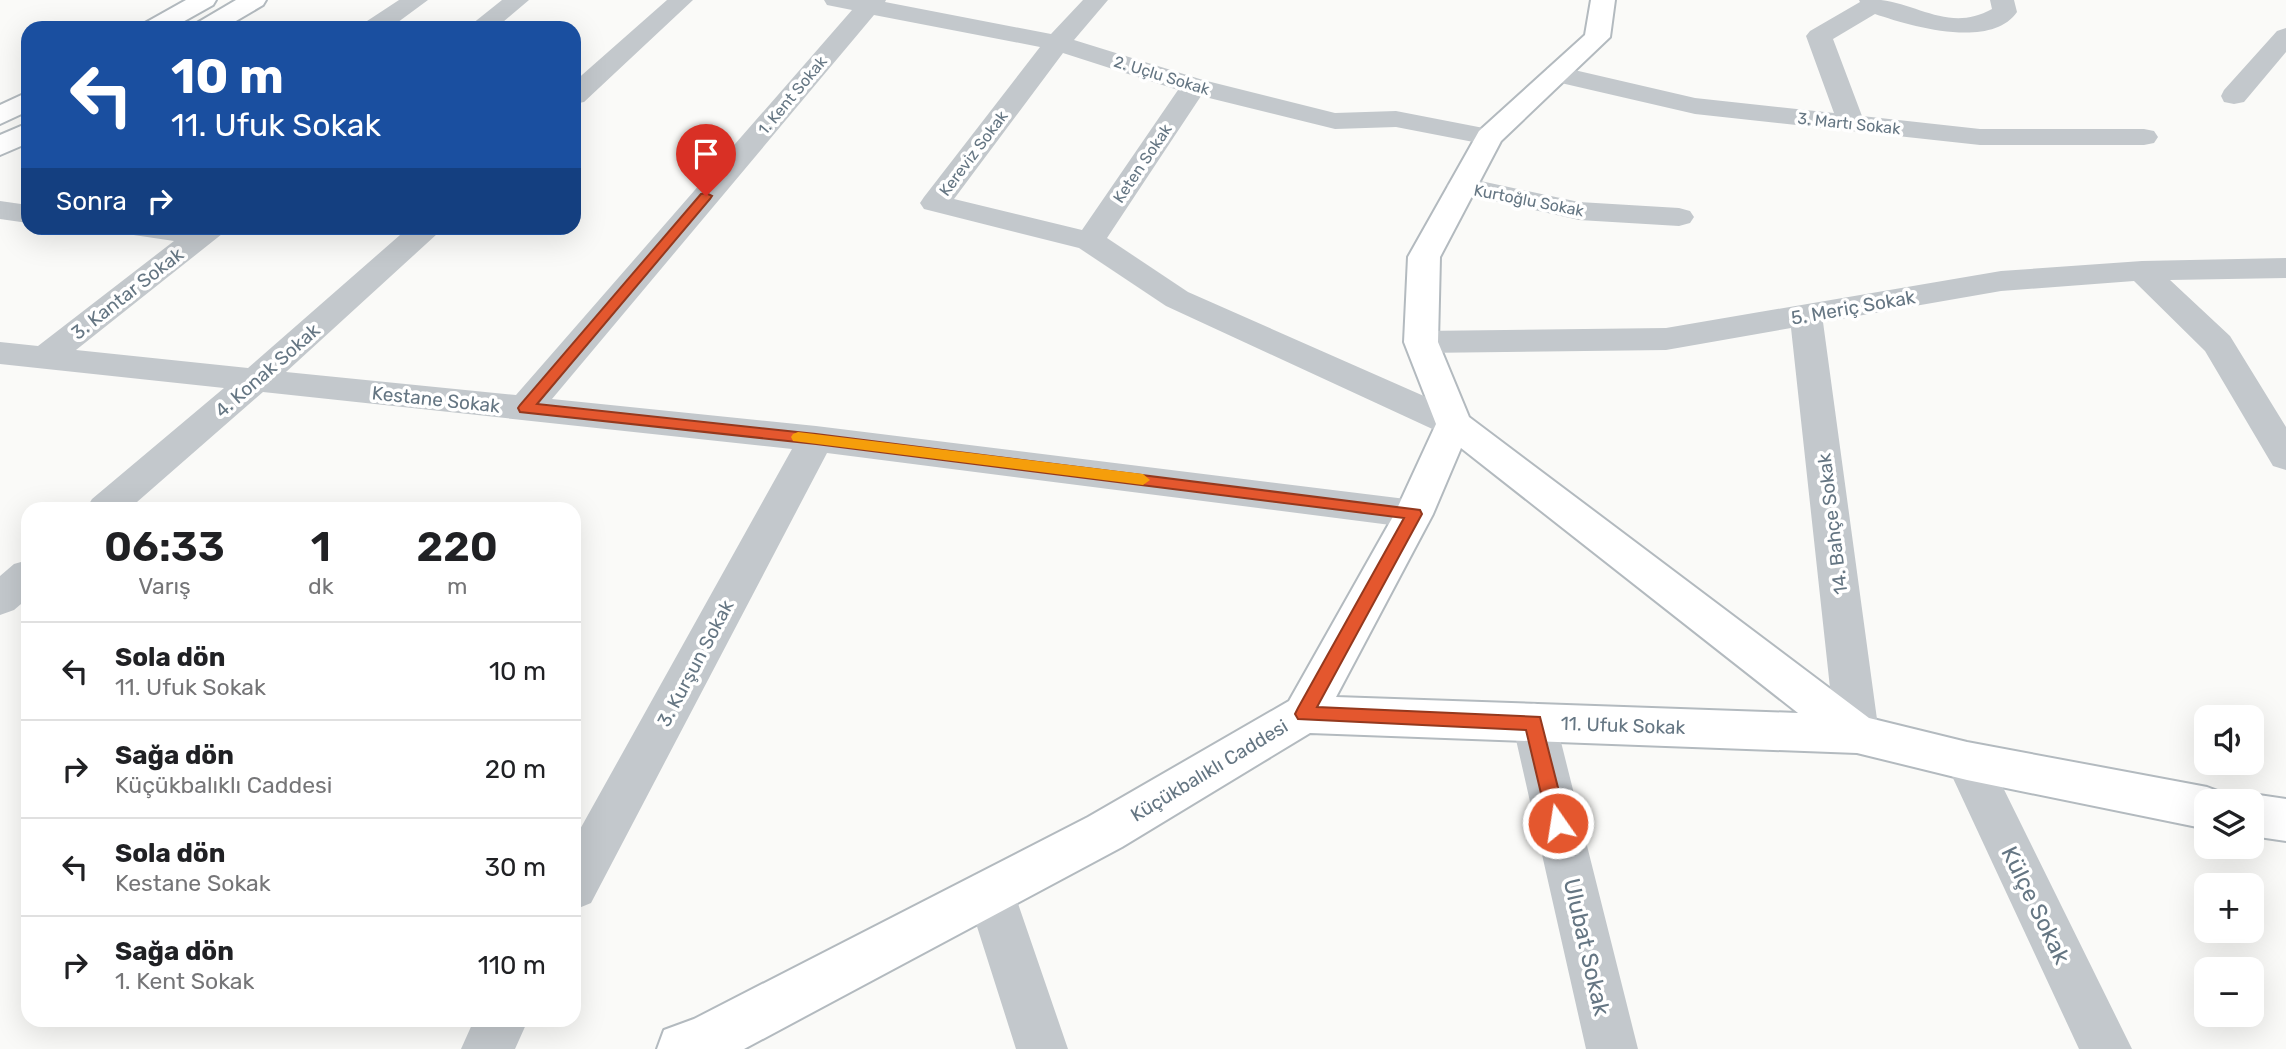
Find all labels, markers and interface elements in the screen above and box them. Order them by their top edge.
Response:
text: 10 m [171,47,284,105]
icon: left [56,49,147,140]
street label: 1. Kent Sokak [754,52,831,139]
street label: 2. Uçlu Sokak [1112,52,1213,99]
text: 11. Ufuk Sokak [171,106,381,144]
street label: Kereviz Sokak [935,106,1012,200]
street label: 3. Martı Sokak [1796,109,1902,138]
street label: Keten Sokak [1109,120,1176,206]
pin [676,124,736,196]
icon: arrive [687,135,725,173]
street label: Kurtoğlu Sokak [1472,181,1586,221]
icon: right [141,182,179,220]
text: Sonra [56,186,127,217]
street label: 3. Kantar Sokak [67,242,188,344]
street label: 5. Meriç Sokak [1789,285,1917,330]
street label: 4. Konak Sokak [210,318,325,422]
street label: Kestane Sokak [371,381,501,418]
street label: 14. Bahçe Sokak [1812,452,1853,596]
text: 06:33 [104,522,225,572]
text: 1 [311,522,331,572]
text: 220 [417,522,498,572]
text: Varış [138,572,191,600]
text: dk [308,572,334,600]
text: m [447,572,467,600]
street label: 3. Kurşun Sokak [652,596,739,731]
text: Sola dön [115,642,225,673]
icon: left [56,652,94,690]
text: 10 m [489,656,546,687]
text: 11. Ufuk Sokak [115,673,266,701]
map controls [2194,705,2264,1027]
button: sound [2194,705,2264,775]
street label: 11. Ufuk Sokak [1560,712,1686,739]
street label: Küçükbalıklı Caddesi [1126,714,1292,827]
text: Sağa dön [115,740,234,771]
icon: right [56,750,94,788]
text: 20 m [485,754,546,785]
text: Küçükbalıklı Caddesi [115,771,332,799]
position arrow [1521,786,1595,860]
button: layers [2194,789,2264,859]
text: Sola dön [115,838,225,869]
street label: Külçe Sokak [1995,841,2077,969]
icon: left [56,848,94,886]
text: 30 m [484,852,546,883]
text: Kestane Sokak [115,869,271,897]
button: + [2194,873,2264,943]
street label: Ulubat Sokak [1558,876,1616,1019]
text: Sağa dön [115,936,234,967]
icon: right [56,946,94,984]
text: 110 m [478,950,546,981]
button: − [2194,957,2264,1027]
text: 1. Kent Sokak [115,967,254,995]

